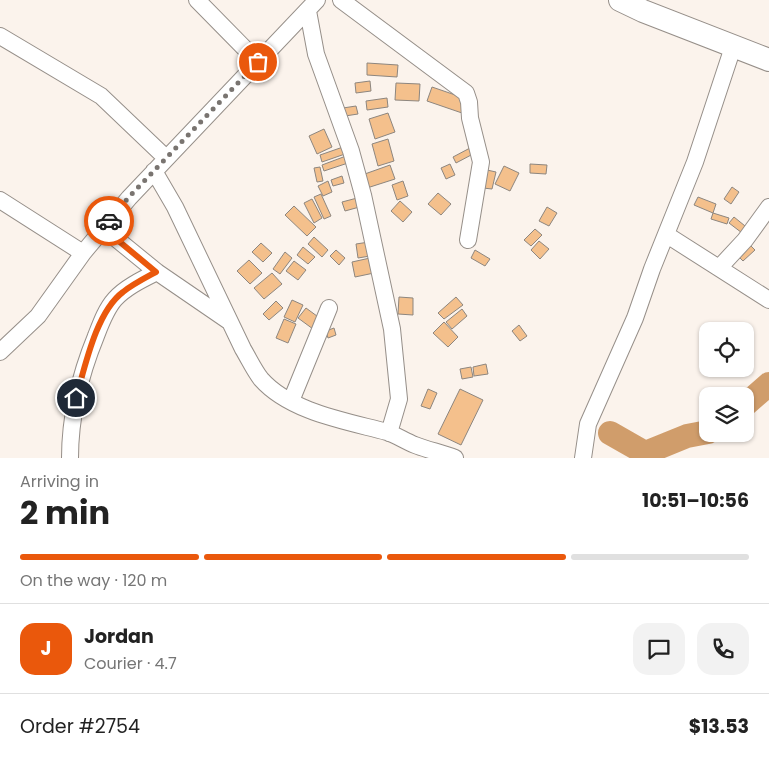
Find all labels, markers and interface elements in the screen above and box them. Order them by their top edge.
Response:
pin [237,41,279,83]
icon: bag [244,48,272,76]
courier [84,196,134,246]
icon: car [95,207,123,235]
map controls [699,322,754,442]
button: locate [699,322,754,377]
pin [55,377,97,419]
icon: home [62,384,90,412]
button: layers [699,387,754,442]
text: Arriving in [20,470,99,493]
text: 10:51–10:56 [642,487,749,514]
text: 2 min [20,490,110,535]
text: On the way · 120 m [20,569,167,592]
text: Jordan [84,623,154,650]
button: chat [633,623,685,675]
button: phone [697,623,749,675]
text: J [41,635,51,662]
text: Courier · 4.7 [84,652,177,675]
text: Order #2754 [20,713,140,740]
text: $13.53 [689,713,749,740]

